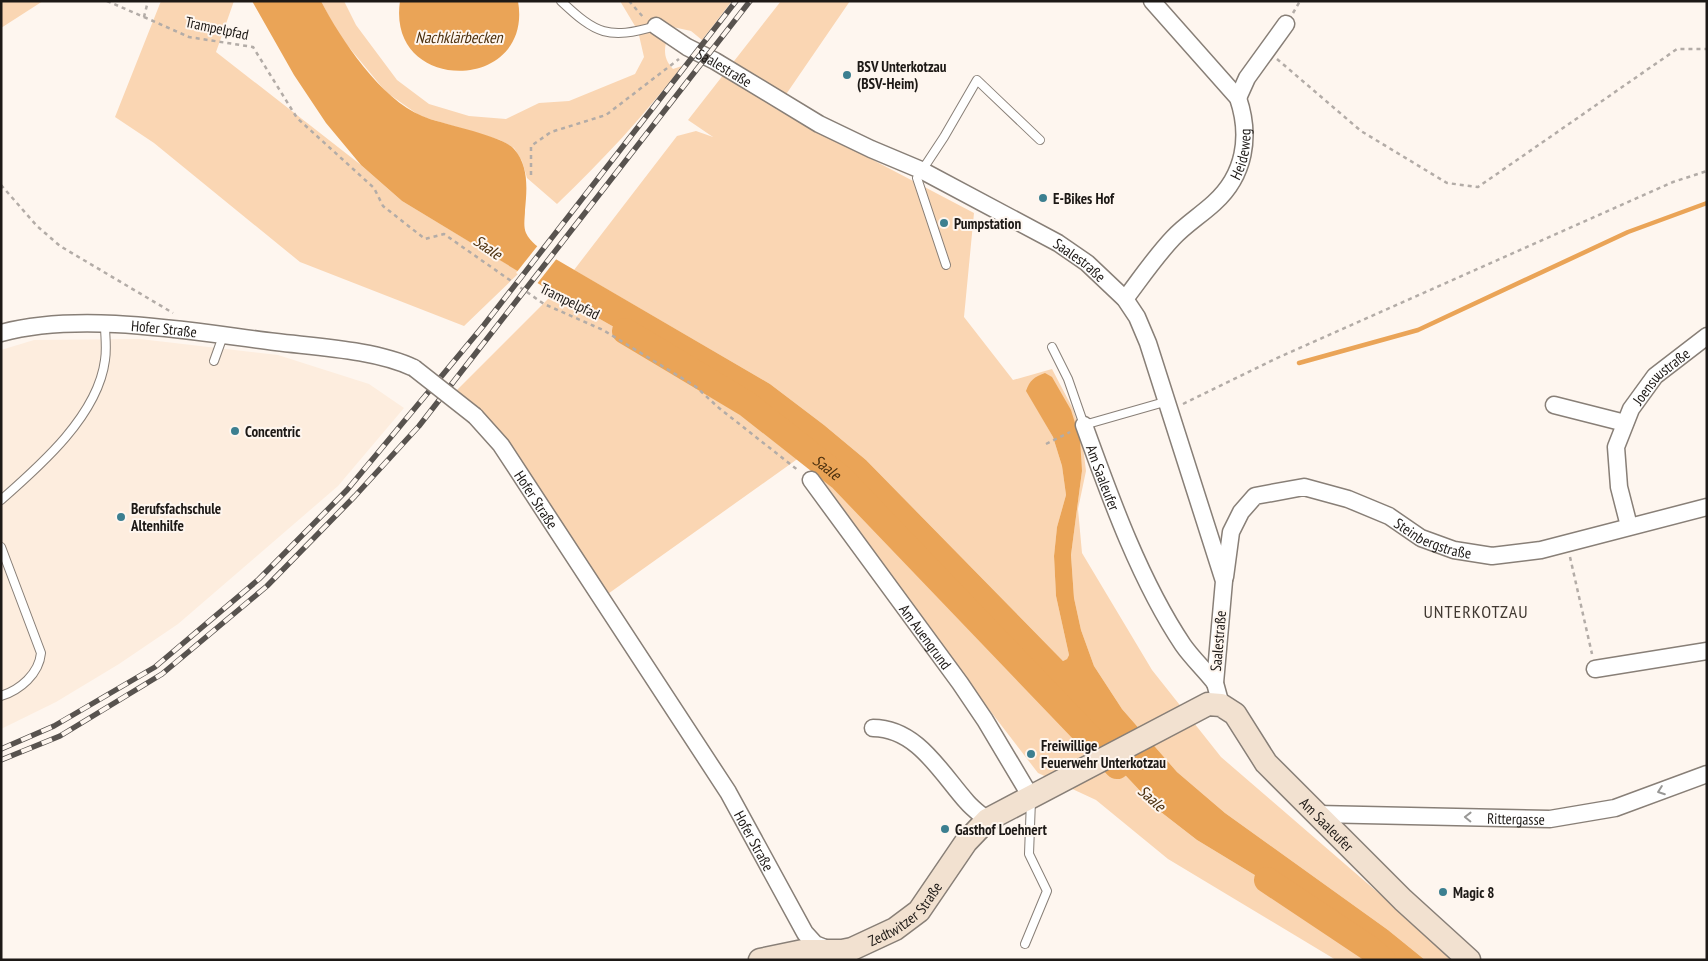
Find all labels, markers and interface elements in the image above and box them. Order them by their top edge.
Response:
street label: Trampelpfad [184,12,250,44]
water label: Nachklärbecken [415,27,504,47]
street label: Saalestraße [694,44,756,91]
place label: BSV Unterkotzau (BSV-Heim) [857,57,947,93]
marker: BSV Unterkotzau (BSV-Heim) [841,69,853,81]
street label: Heideweg [1225,128,1254,182]
place label: E-Bikes Hof [1053,189,1115,208]
marker: E-Bikes Hof [1037,192,1049,204]
place label: Pumpstation [954,214,1021,233]
marker: Pumpstation [938,217,950,229]
water label: Saale [470,230,507,264]
street label: Saalestraße [1050,233,1110,286]
street label: Trampelpfad [537,278,603,324]
street label: Hofer Straße [131,316,198,341]
street label: Joensuustraße [1627,344,1693,409]
place label: Concentric [245,422,301,441]
marker: Concentric [229,425,241,437]
street label: Am Saaleufer [1082,442,1125,514]
water label: Saale [809,450,846,485]
street label: Hofer Straße [511,467,563,532]
place label: Berufsfachschule Altenhilfe [130,499,221,535]
marker: Berufsfachschule Altenhilfe [115,511,127,523]
street label: Steinbergstraße [1391,513,1473,562]
street label: Am Auengrund [896,600,956,673]
district label: UNTERKOTZAU [1423,600,1529,623]
street label: Saalestraße [1206,610,1230,672]
place label: Freiwillige Feuerwehr Unterkotzau [1041,736,1166,772]
marker: Freiwillige Feuerwehr Unterkotzau [1025,748,1037,760]
water label: Saale [1134,781,1171,816]
one-way arrow [1658,785,1666,795]
street label: Am Saaleufer [1296,793,1359,856]
street label: Hofer Straße [730,807,779,874]
street label: Rittergasse [1487,808,1545,828]
one-way arrow [1463,812,1471,822]
place label: Gasthof Loehnert [955,820,1047,839]
marker: Gasthof Loehnert [939,823,951,835]
street label: Zedtwitzer Straße [865,878,946,950]
place label: Magic 8 [1453,883,1494,902]
marker: Magic 8 [1437,886,1449,898]

